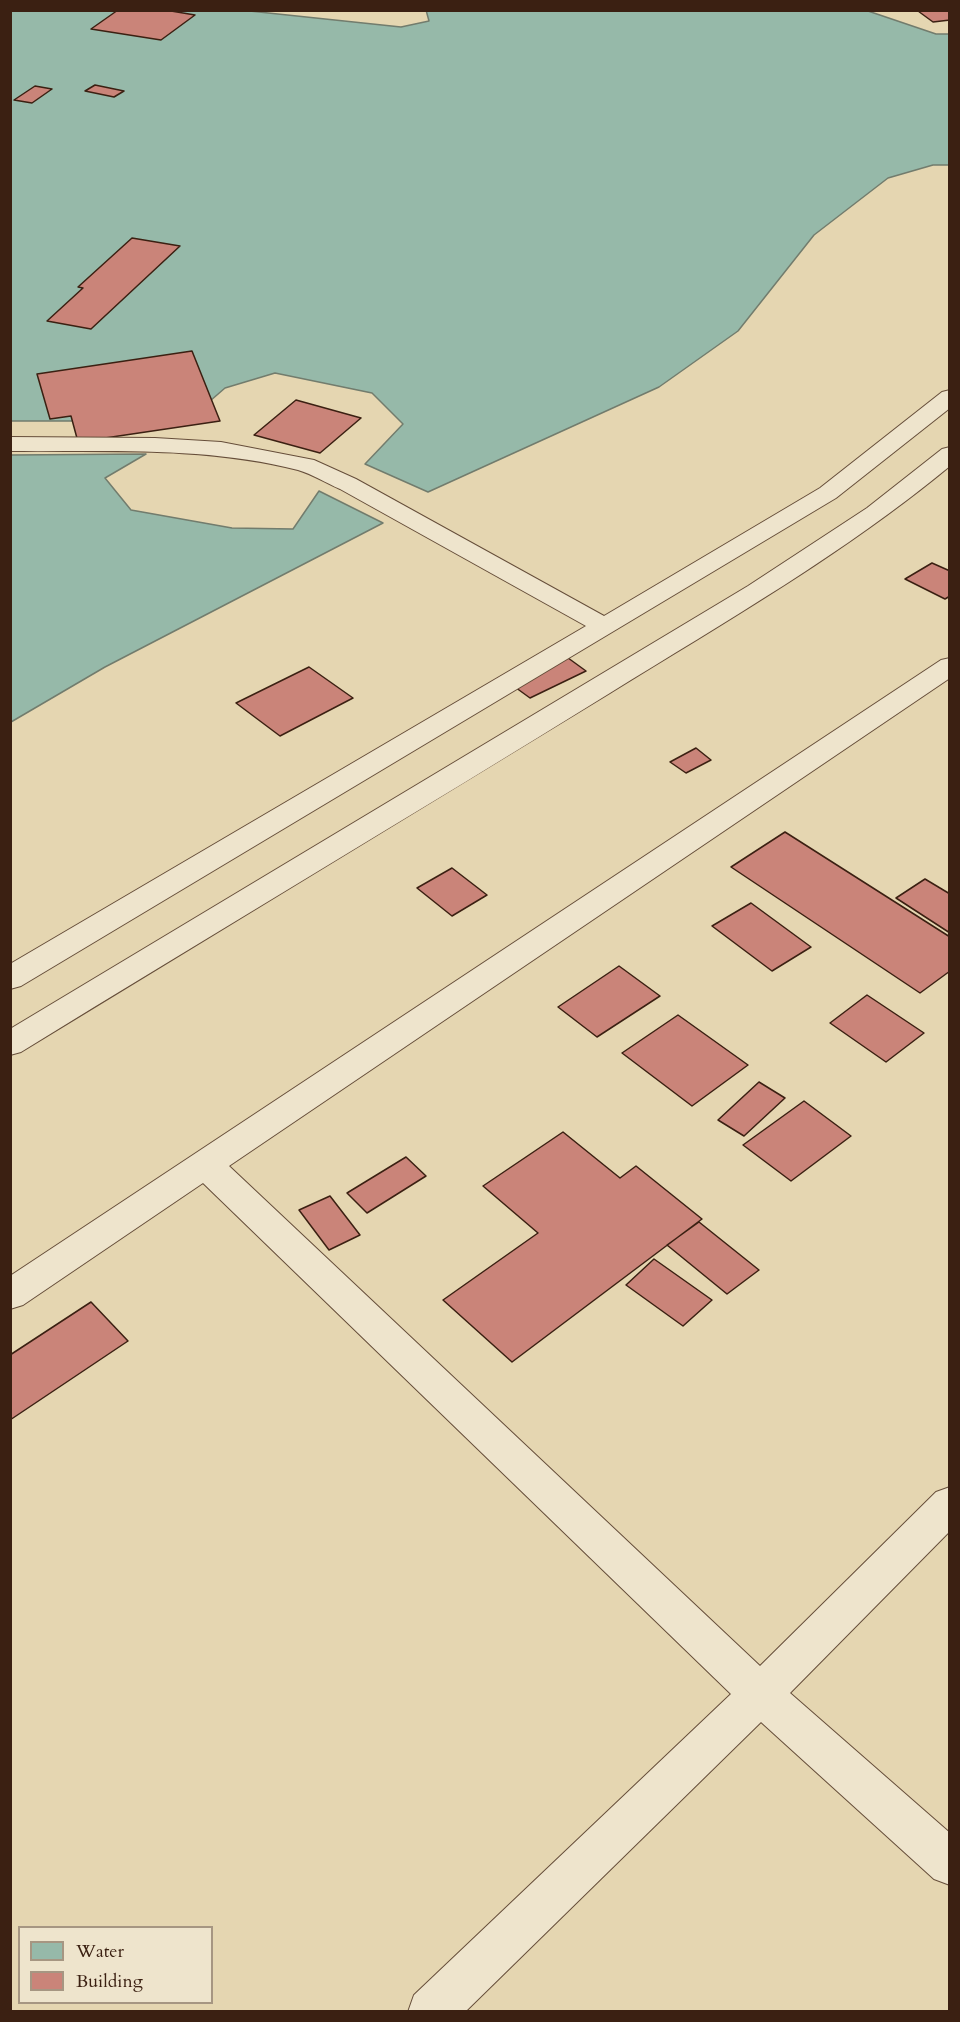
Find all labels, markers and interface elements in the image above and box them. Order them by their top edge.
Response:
legend [18,1926,213,2004]
text: Water [76,1939,124,1964]
text: Building [76,1969,143,1994]

